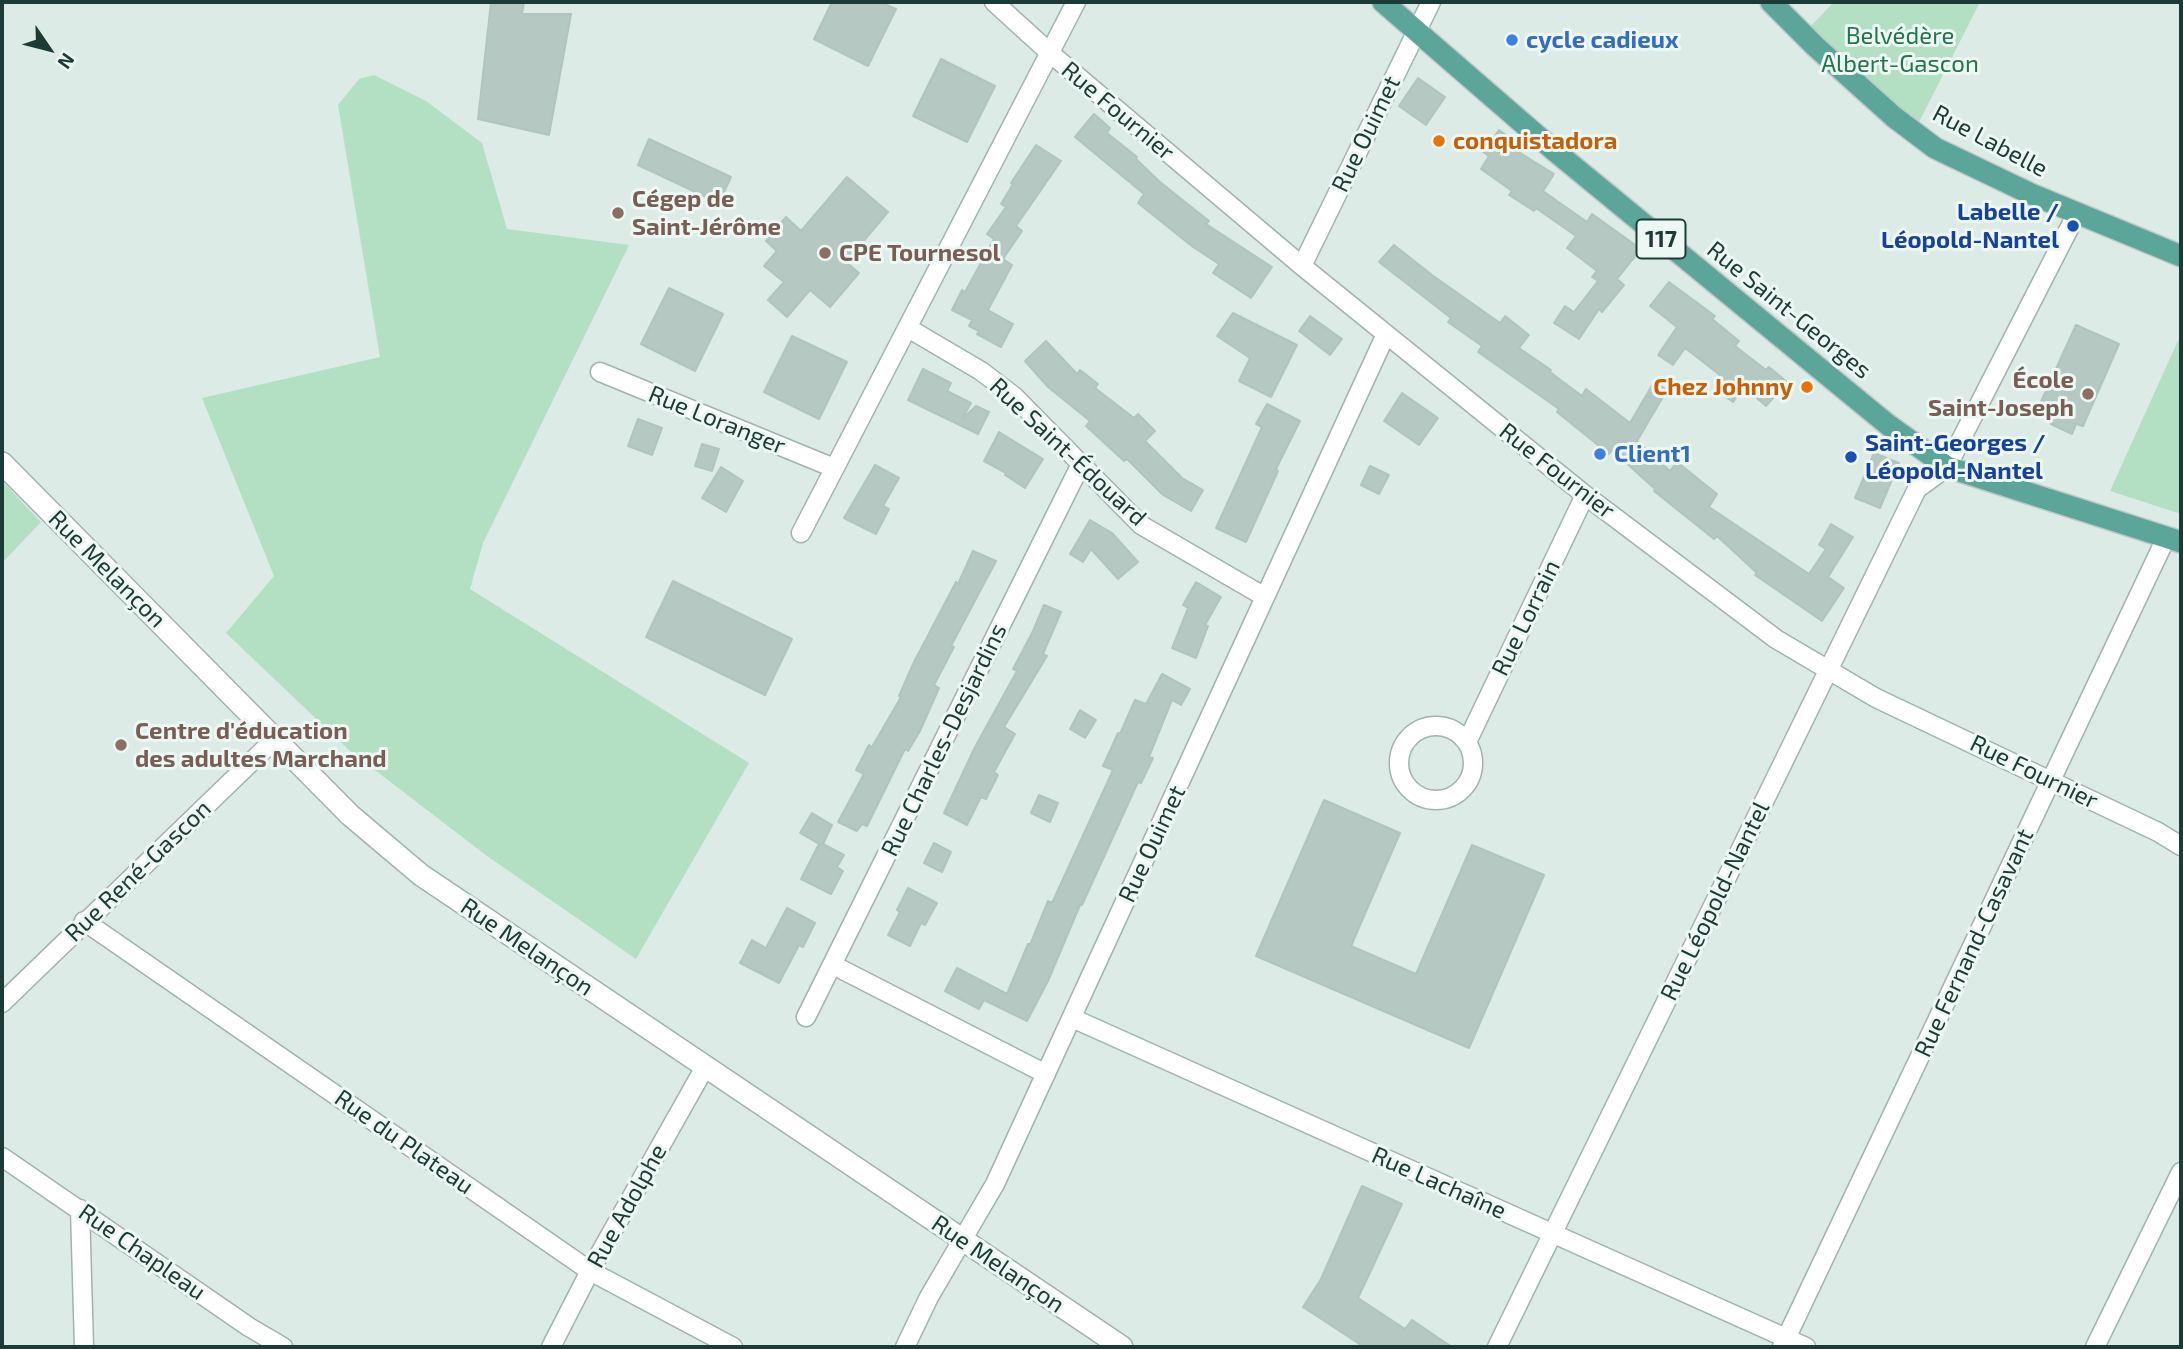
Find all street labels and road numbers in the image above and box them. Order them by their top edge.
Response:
street label: Rue Fournier [1056,55,1180,167]
street label: Rue Ouimet [1326,71,1406,197]
street label: Rue Labelle [1928,99,2052,183]
road number: 117 [1636,220,1686,258]
street label: Rue Saint-Georges [1701,235,1877,385]
street label: Rue Saint-Édouard [984,372,1152,532]
street label: Rue Loranger [644,379,790,461]
street label: Rue Fournier [1494,417,1620,525]
street label: Rue Melançon [42,504,172,634]
street label: Rue Lorrain [1486,556,1566,680]
street label: Rue Charles-Desjardins [875,619,1013,861]
street label: Rue Fournier [1965,729,2103,815]
street label: Rue Ouimet [1112,781,1192,907]
street label: Rue René-Gascon [59,794,217,948]
street label: Rue Léopold-Nantel [1654,797,1776,1005]
street label: Rue Fernand-Casavant [1908,824,2040,1062]
street label: Rue Melançon [455,892,599,1002]
street label: Rue du Plateau [329,1083,479,1201]
street label: Rue Adolphe [581,1139,673,1273]
street label: Rue Lachaîne [1367,1141,1511,1225]
street label: Rue Chapleau [73,1198,211,1306]
street label: Rue Melançon [926,1209,1070,1319]

